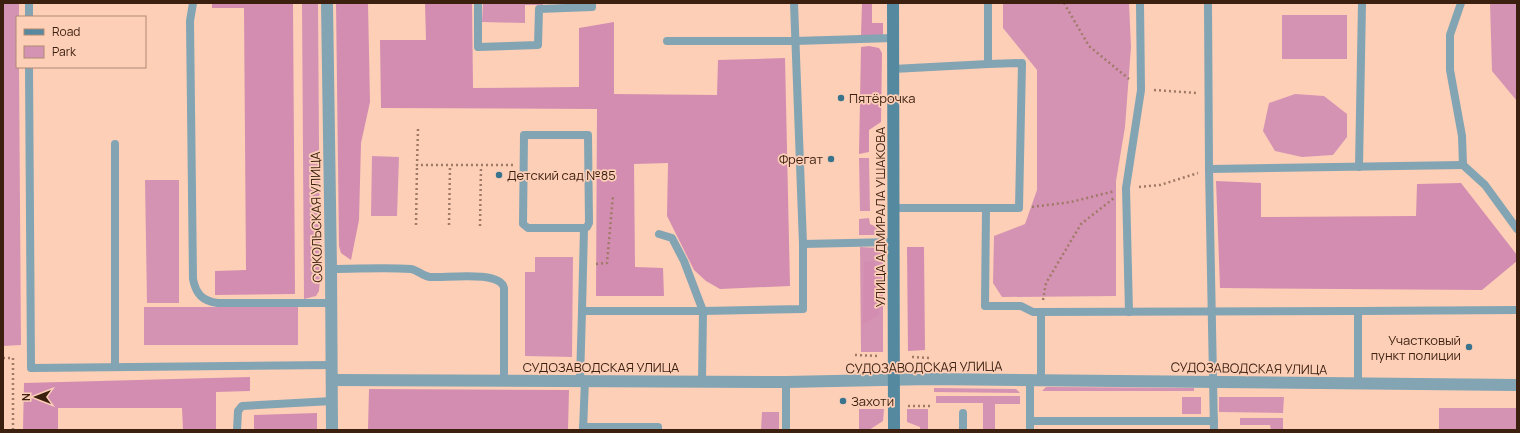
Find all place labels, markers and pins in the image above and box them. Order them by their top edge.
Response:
place label: Пятёрочка [849,89,915,107]
marker: Пятёрочка [836,93,846,103]
place label: Фрегат [779,150,823,168]
marker: Фрегат [826,154,836,164]
place label: Детский сад №85 [507,166,616,184]
marker: Детский сад №85 [494,170,504,180]
place label: Участковый пункт полиции [1371,331,1461,364]
marker: Участковый пункт полиции [1464,342,1474,352]
place label: Захоти [851,392,894,410]
marker: Захоти [838,396,848,406]

